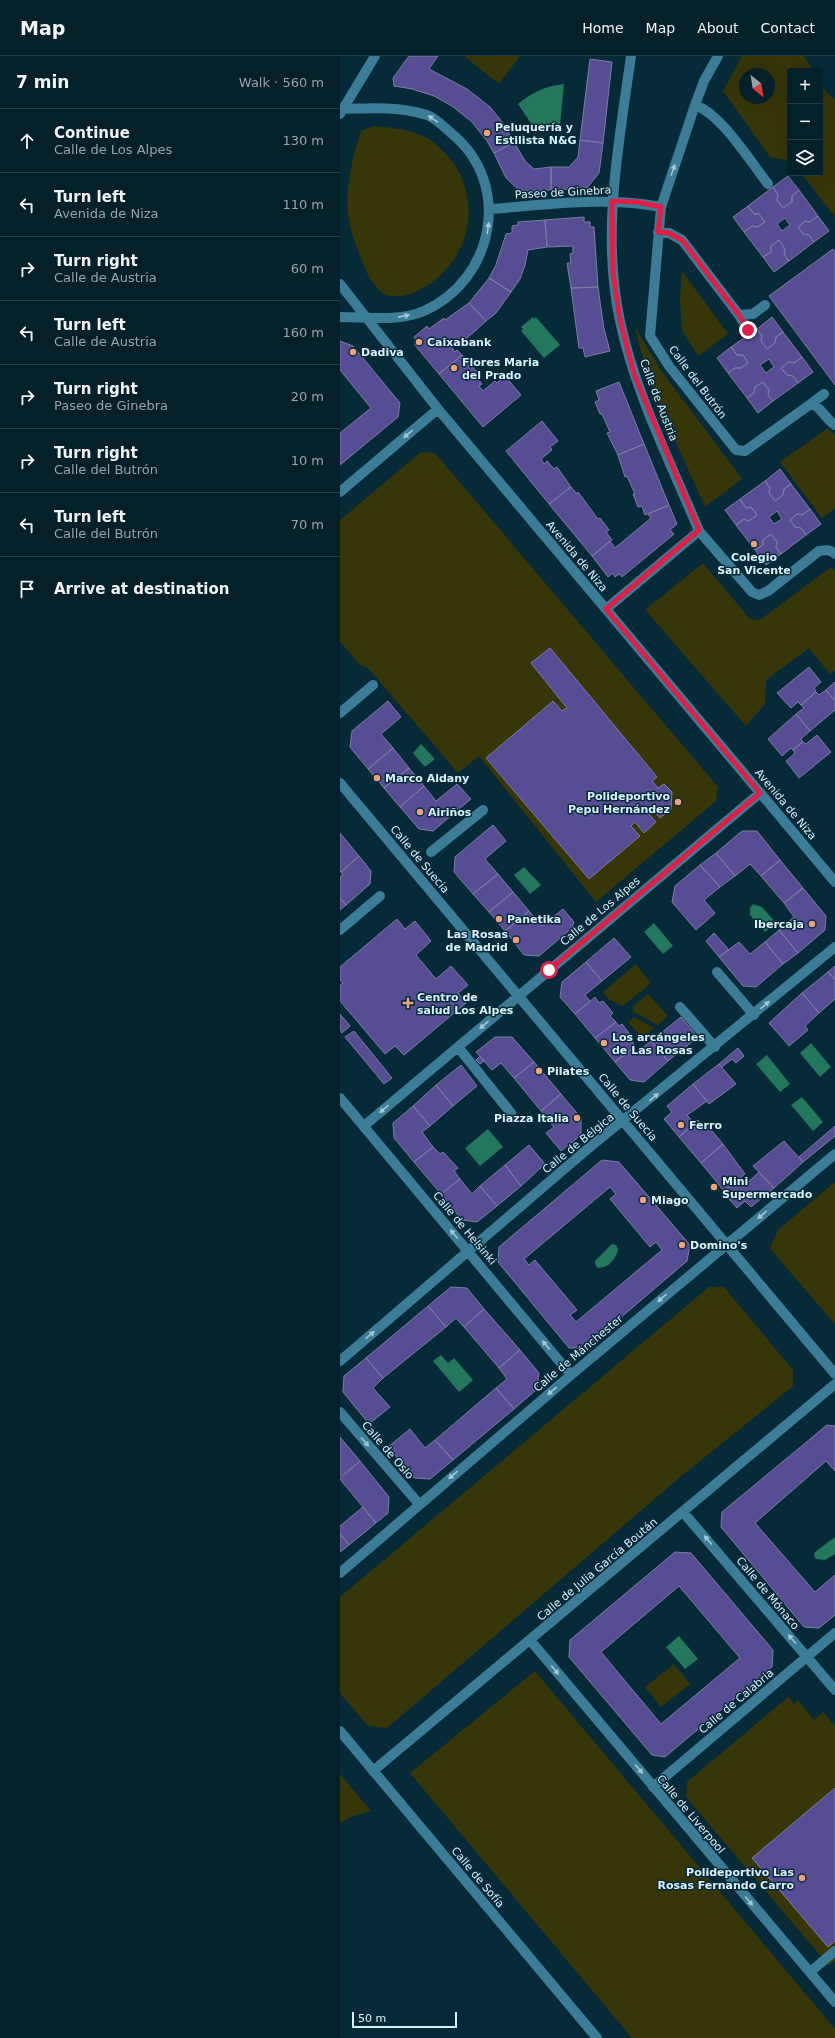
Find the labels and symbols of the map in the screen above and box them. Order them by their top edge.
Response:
north arrow [739,68,775,104]
one-way arrow [427,115,438,123]
place label: Peluquería y Estilista N&G [495,121,577,147]
marker: Peluquería y Estilista N&G [482,128,492,138]
one-way arrow [670,163,676,175]
street label: Paseo de Ginebra [515,183,612,202]
one-way arrow [485,222,491,234]
one-way arrow [398,313,410,319]
route end [739,321,757,339]
place label: Caixabank [427,336,492,349]
marker: Caixabank [414,337,424,347]
street label: Calle del Butrón [666,343,729,421]
place label: Dadiva [361,346,404,359]
marker: Dadiva [348,347,358,357]
place label: Flores Maria del Prado [462,356,539,382]
street label: Calle de Austria [637,357,680,443]
marker: Flores Maria del Prado [449,363,459,373]
one-way arrow [403,429,414,438]
street label: Avenida de Niza [543,518,610,594]
marker: Colegio San Vicente [749,539,759,549]
place label: Colegio San Vicente [717,551,791,577]
street label: Avenida de Niza [752,766,819,842]
place label: Marco Aldany [385,772,469,785]
marker: Marco Aldany [372,773,382,783]
place label: Polideportivo Pepu Hernández [568,790,670,816]
marker: Polideportivo Pepu Hernández [673,797,683,807]
place label: Airiños [428,806,472,819]
marker: Airiños [415,807,425,817]
street label: Calle de Suecia [387,823,452,896]
street label: Calle de Los Alpes [558,874,643,949]
place label: Panetika [507,913,561,926]
marker: Panetika [494,914,504,924]
place label: Ibercaja [754,918,804,931]
marker: Ibercaja [807,919,817,929]
place label: Las Rosas de Madrid [446,928,508,954]
marker: Las Rosas de Madrid [511,935,521,945]
route start [540,961,558,979]
place label: Centro de salud Los Alpes [417,991,514,1017]
marker: Centro de salud Los Alpes [402,997,414,1009]
one-way arrow [760,1001,771,1010]
one-way arrow [478,1020,489,1029]
place label: Los arcángeles de Las Rosas [612,1031,705,1057]
marker: Los arcángeles de Las Rosas [599,1038,609,1048]
place label: Pilates [547,1065,590,1078]
marker: Pilates [534,1066,544,1076]
street label: Calle de Suecia [595,1071,660,1144]
one-way arrow [649,1092,659,1101]
one-way arrow [379,1104,390,1113]
street label: Calle de Bélgica [540,1111,617,1176]
place label: Piazza Italia [494,1112,569,1125]
marker: Piazza Italia [572,1113,582,1123]
place label: Ferro [689,1119,722,1132]
marker: Ferro [676,1120,686,1130]
place label: Mini Supermercado [722,1175,813,1201]
marker: Mini Supermercado [709,1182,719,1192]
street label: Calle de Helsinki [430,1189,499,1267]
place label: Miago [651,1194,689,1207]
marker: Miago [638,1195,648,1205]
one-way arrow [756,1210,767,1219]
one-way arrow [450,1228,458,1239]
place label: Domino's [690,1239,748,1252]
marker: Domino's [677,1240,687,1250]
one-way arrow [657,1294,667,1303]
street label: Calle de Mánchester [531,1312,626,1394]
one-way arrow [364,1331,375,1340]
one-way arrow [541,1339,550,1350]
one-way arrow [546,1386,557,1395]
street label: Calle de Oslo [359,1419,416,1482]
one-way arrow [361,1437,370,1447]
one-way arrow [447,1471,458,1480]
street label: Calle de Julia García Boután [535,1515,660,1623]
one-way arrow [703,1534,712,1545]
street label: Calle de Mónaco [733,1554,802,1632]
one-way arrow [787,1634,796,1644]
one-way arrow [551,1664,560,1675]
street label: Calle de Calabria [696,1666,776,1736]
one-way arrow [634,1764,643,1775]
street label: Calle de Liverpool [654,1772,727,1856]
street label: Calle de Sofía [448,1844,507,1910]
place label: Polideportivo Las Rosas Fernando Carro [657,1866,794,1892]
marker: Polideportivo Las Rosas Fernando Carro [797,1873,807,1883]
one-way arrow [745,1896,754,1907]
scale bar [352,2010,457,2029]

